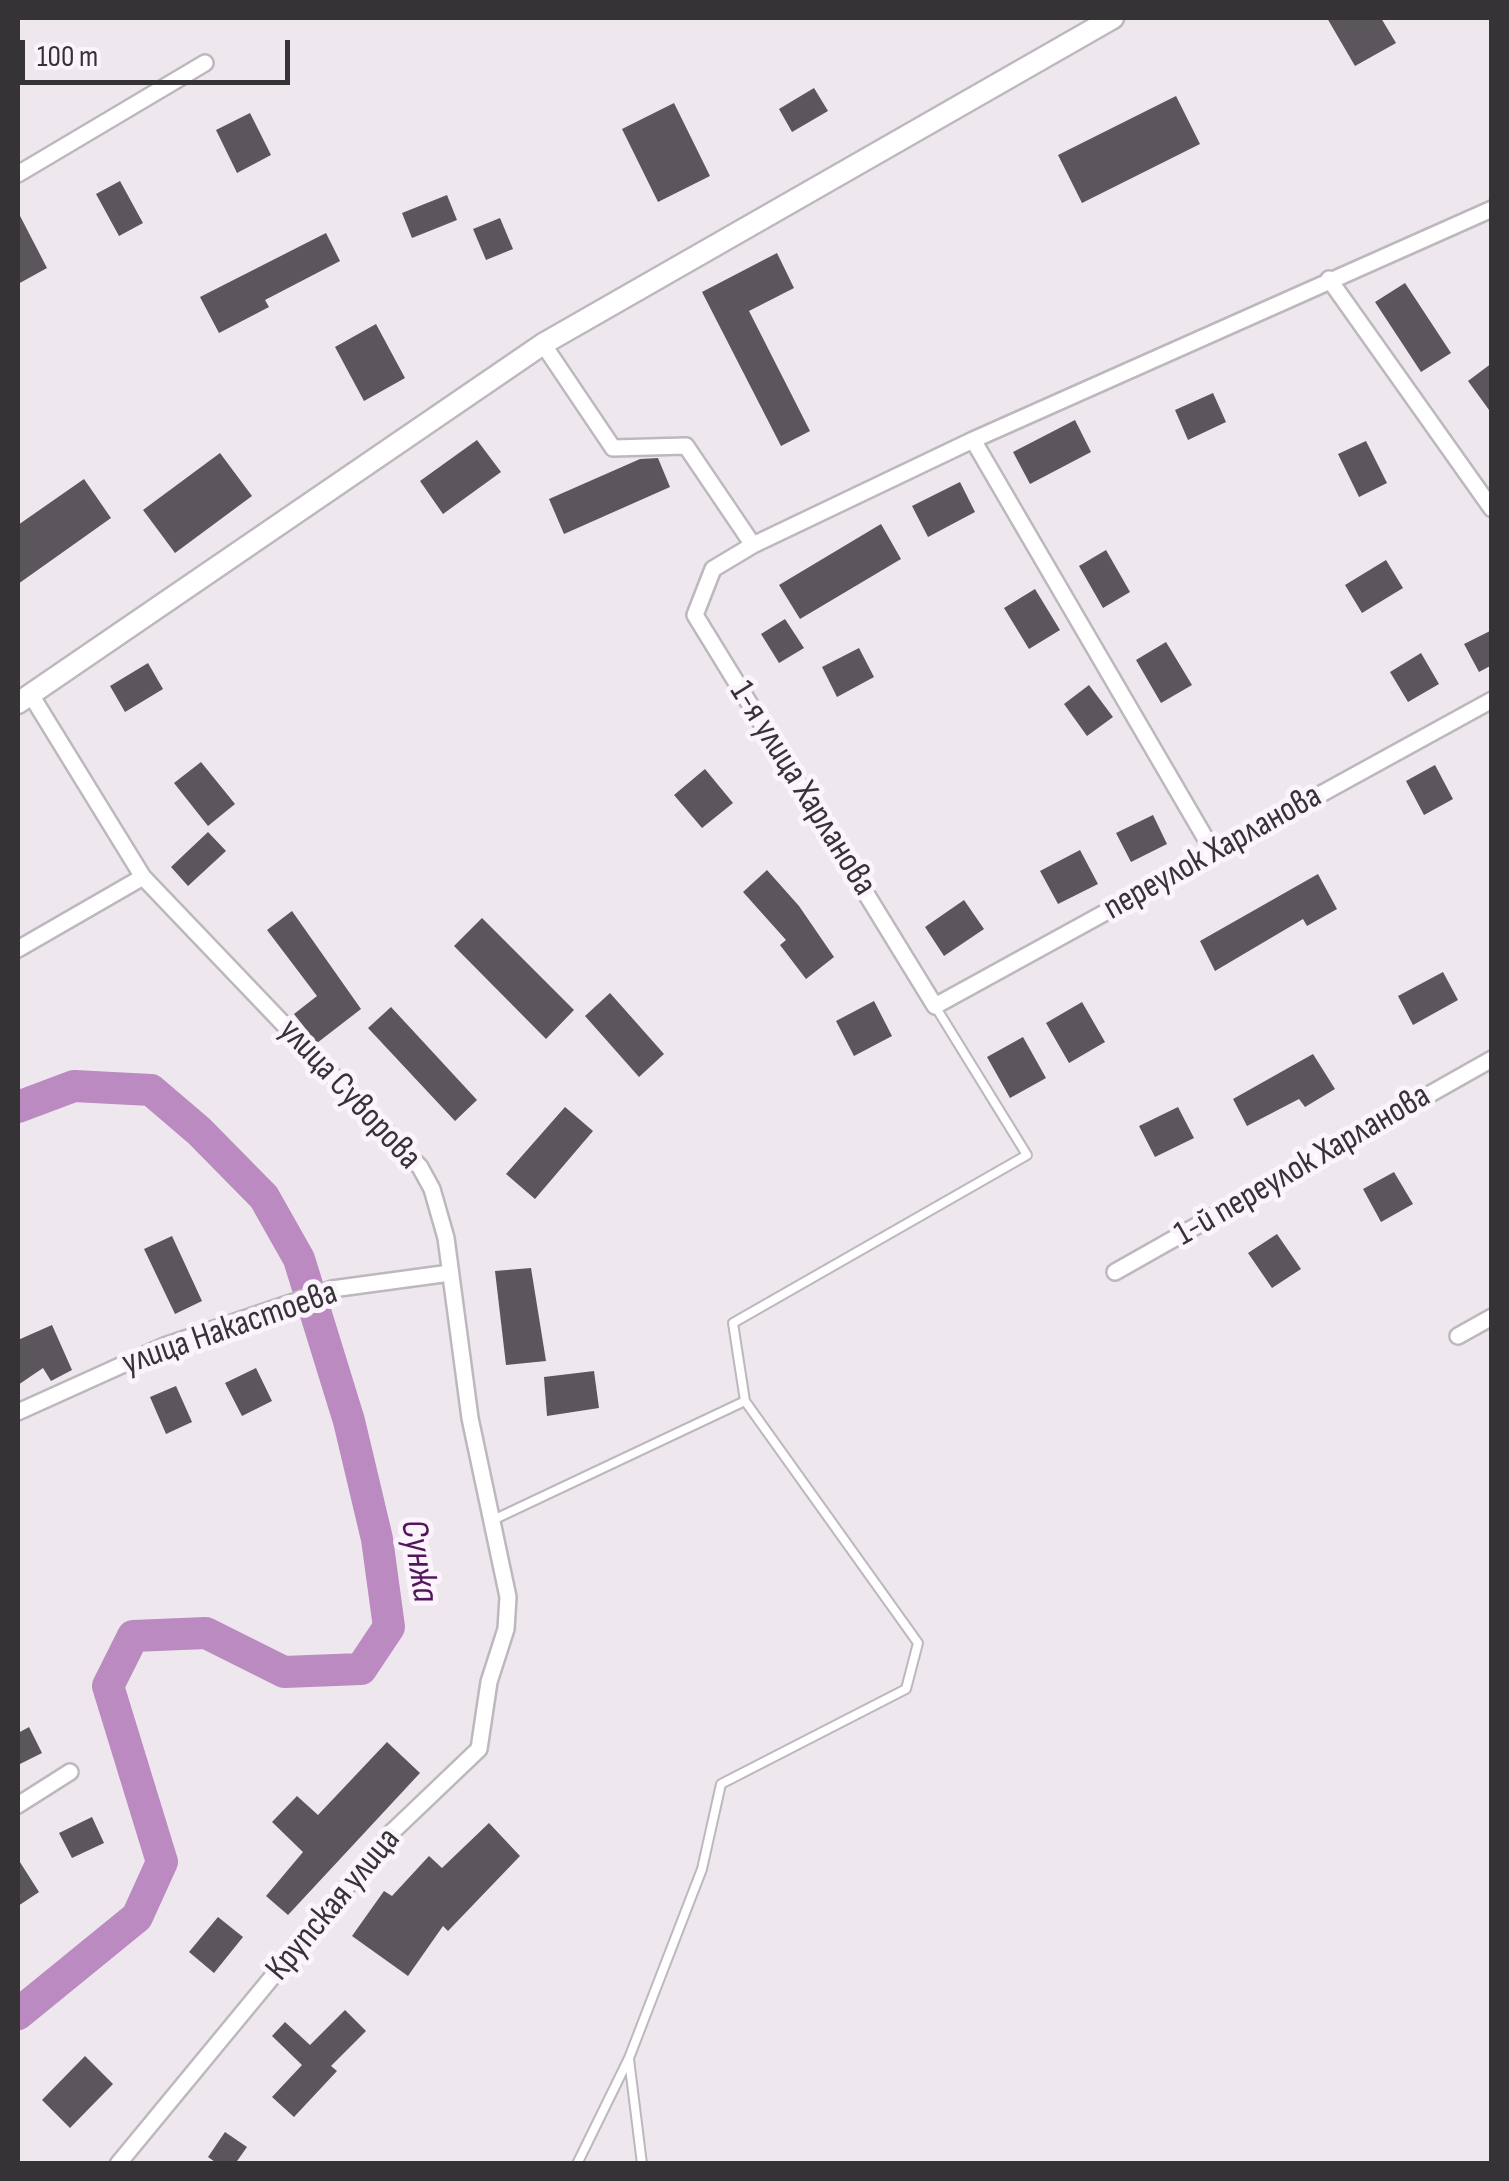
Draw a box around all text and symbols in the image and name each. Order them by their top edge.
scale bar [25,20,295,82]
text: 100 m [37,39,98,75]
street label: 1-я улица Харланова [719,674,885,904]
street label: переулок Харланова [1097,776,1329,930]
street label: улица Суворова [269,1011,429,1179]
street label: 1-й переулок Харланова [1168,1076,1438,1256]
street label: улица Накастоева [117,1273,343,1385]
water label: Сунжа [389,1516,447,1606]
street label: Крупская улица [258,1820,410,1990]

